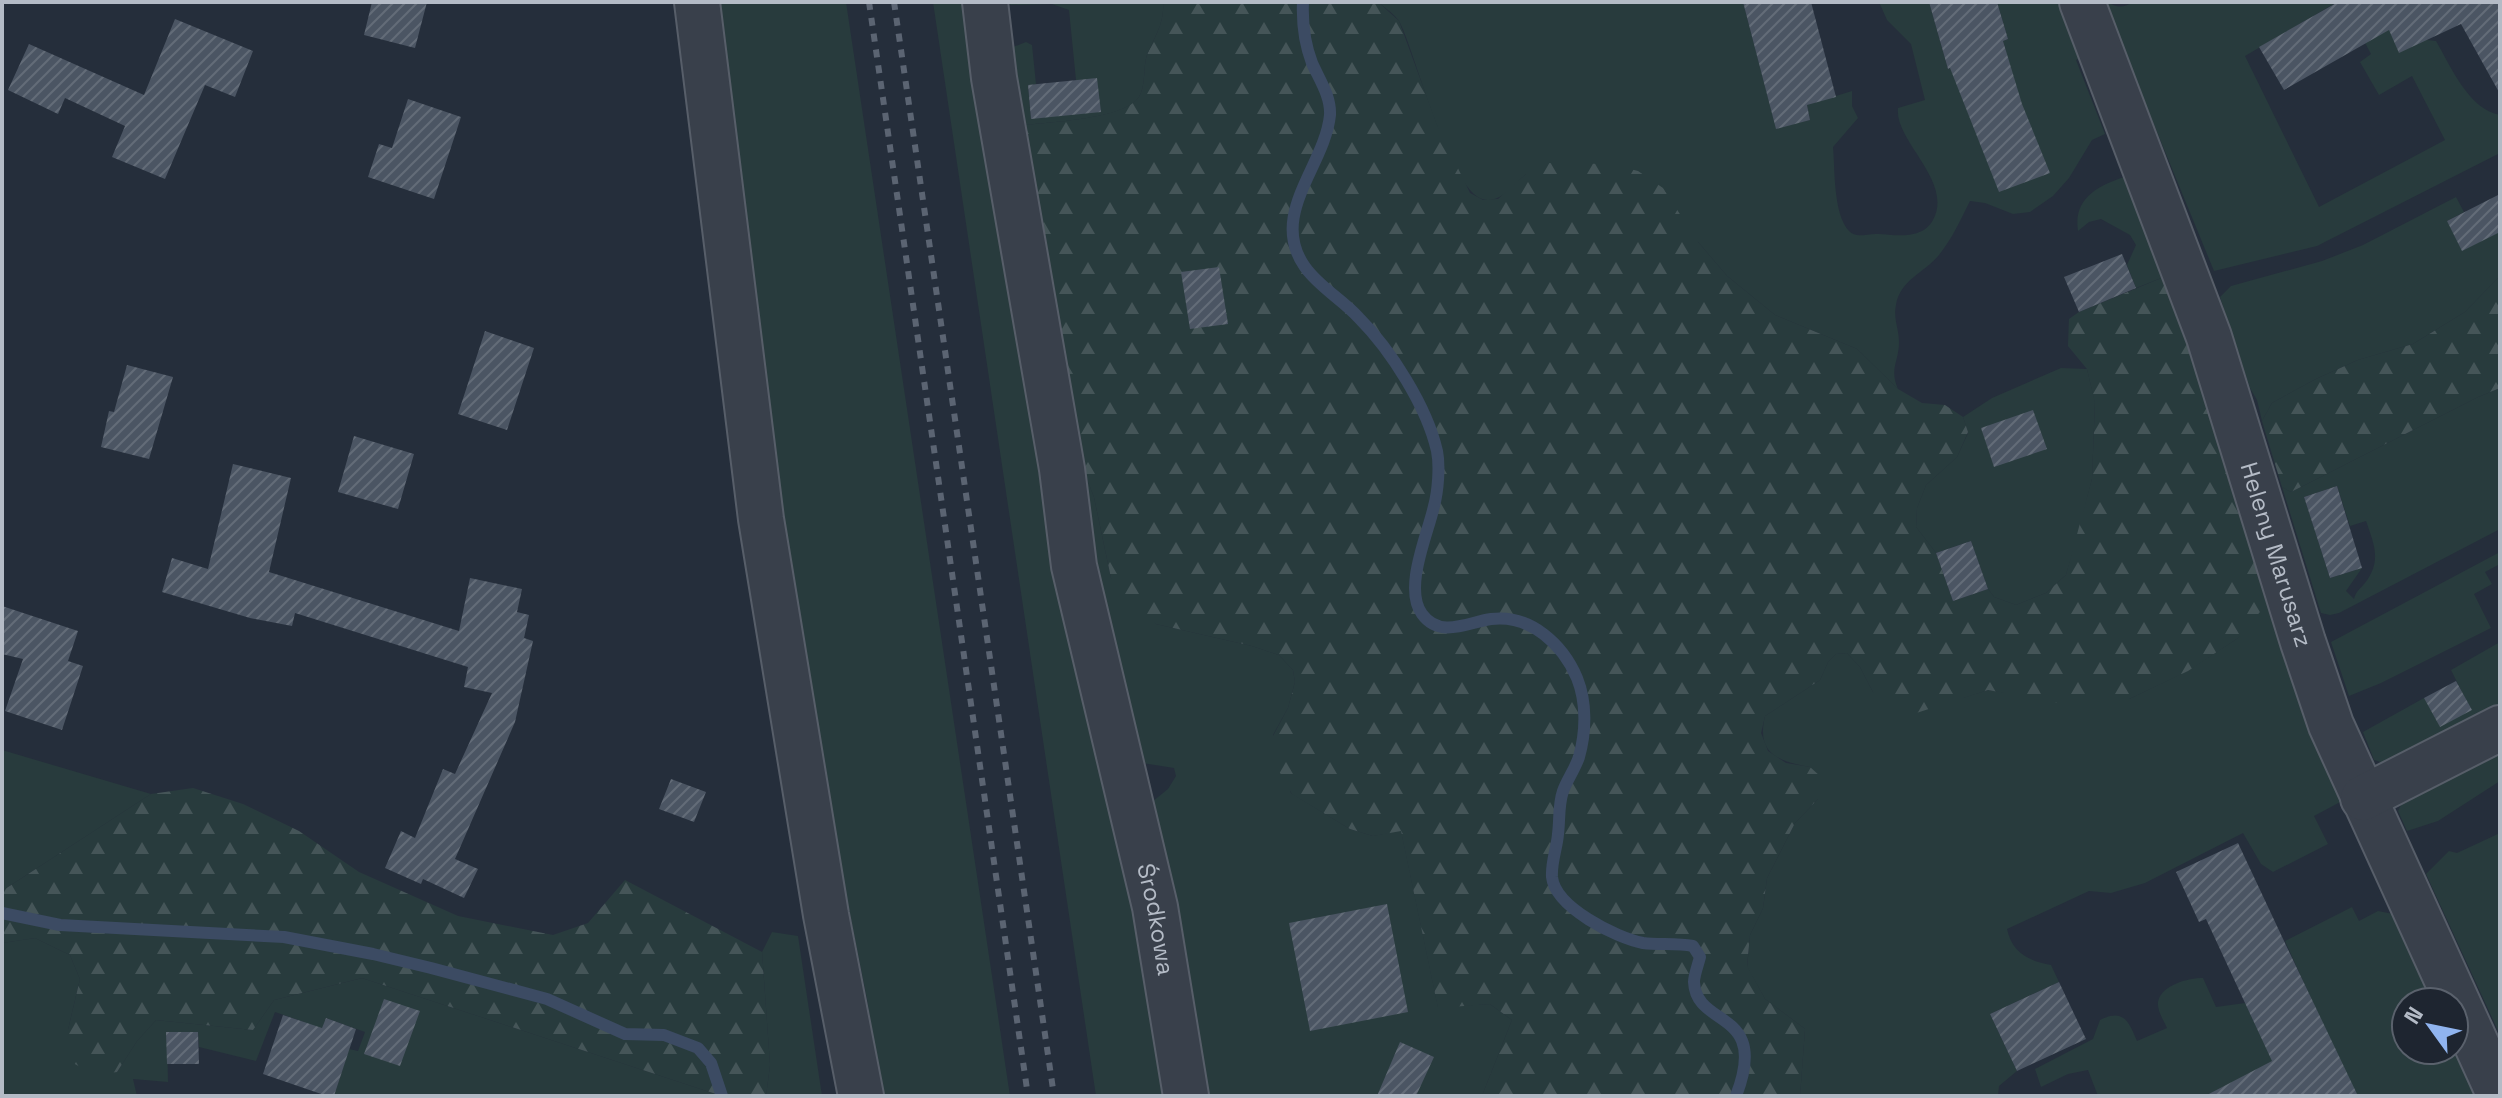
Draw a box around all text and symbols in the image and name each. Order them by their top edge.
street label: Heleny Marusarz [2233,458,2320,651]
street label: Środkowa [1130,860,1182,978]
north arrow [2390,986,2470,1066]
text: N [2397,1001,2429,1029]

